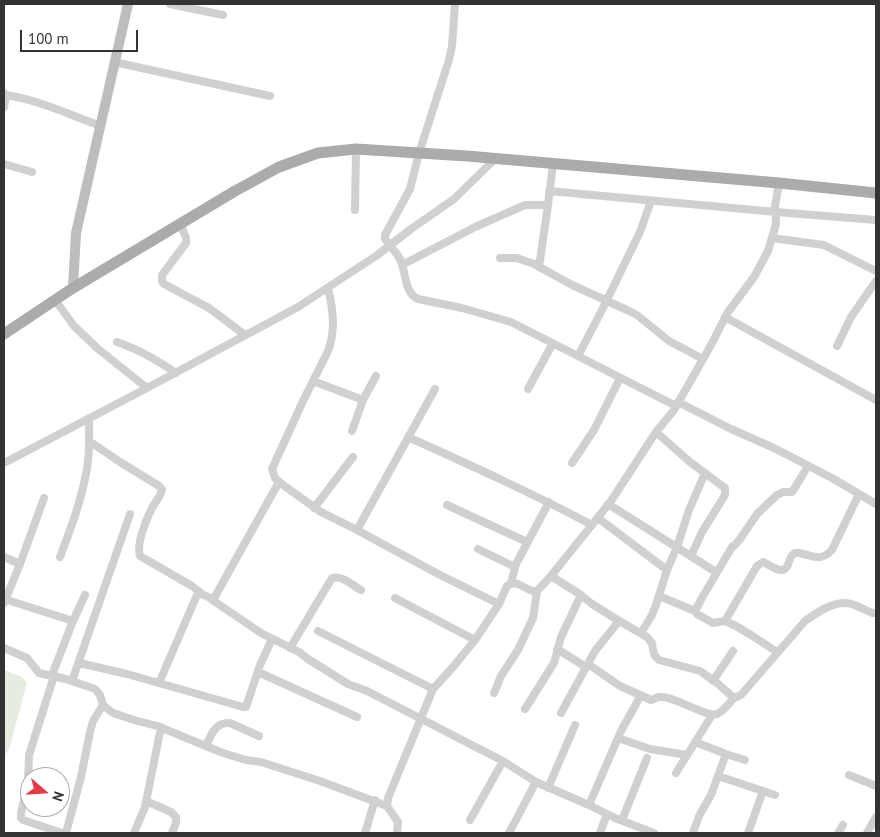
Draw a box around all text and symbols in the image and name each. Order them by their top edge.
scale bar [22,20,140,52]
text: 100 m [28,29,69,48]
north arrow [20,767,70,817]
text: N [48,789,68,804]

